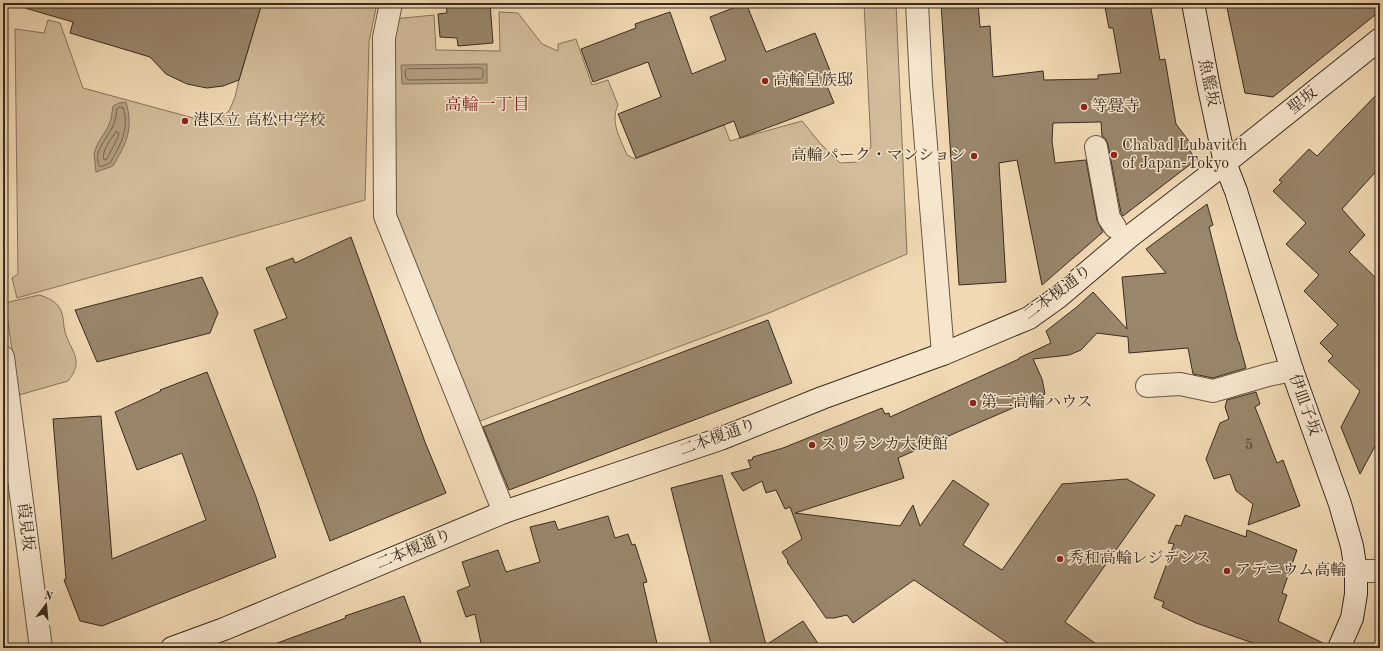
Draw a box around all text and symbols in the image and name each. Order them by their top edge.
street label: 魚籃坂 [1195,57,1223,108]
place label: 高輪皇族邸 [773,71,853,89]
marker: 高輪皇族邸 [760,76,770,86]
street label: 聖坂 [1284,83,1320,117]
district label: 高輪一丁目 [445,95,530,114]
place label: 等覺寺 [1092,97,1140,115]
marker: 等覺寺 [1079,102,1089,112]
place label: 港区立 高松中学校 [193,111,325,129]
marker: 港区立 高松中学校 [180,116,190,126]
place label: Chabad Lubavitch of Japan-Tokyo [1122,138,1247,172]
place label: 高輪パーク・マンション [791,146,966,164]
marker: Chabad Lubavitch of Japan-Tokyo [1109,150,1119,160]
marker: 高輪パーク・マンション [969,151,979,161]
street label: 二本榎通り [1020,261,1095,323]
street label: 伊皿子坂 [1286,372,1324,438]
place label: 第二高輪ハウス [981,393,1093,411]
marker: 第二高輪ハウス [968,398,978,408]
street label: 二本榎通り [677,415,758,459]
place label: スリランカ大使館 [820,435,948,453]
house number: 5 [1245,438,1253,452]
marker: スリランカ大使館 [807,440,817,450]
street label: 葭見坂 [14,502,38,552]
street label: 二本榎通り [373,525,454,573]
place label: 秀和高輪レジデンス [1068,549,1211,567]
marker: 秀和高輪レジデンス [1055,554,1065,564]
place label: アデニウム高輪 [1235,561,1346,579]
marker: アデニウム高輪 [1222,566,1232,576]
north arrow [26,585,66,625]
text: N [43,590,54,603]

